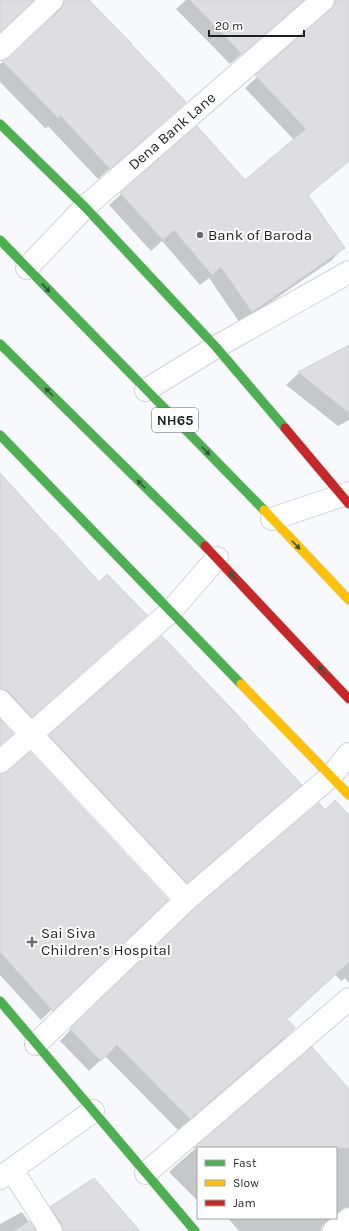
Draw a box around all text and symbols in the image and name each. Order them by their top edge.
scale bar [209,12,304,38]
text: 20 m [215,19,243,33]
street label: Dena Bank Lane [125,88,219,174]
place label: Bank of Baroda [208,226,312,244]
marker: Bank of Baroda [195,230,205,240]
one-way arrow [41,283,51,293]
one-way arrow [44,387,54,397]
road number: NH65 [152,408,198,432]
one-way arrow [201,446,210,456]
one-way arrow [136,479,146,488]
one-way arrow [291,540,301,550]
one-way arrow [229,571,238,580]
one-way arrow [317,665,327,675]
place label: Sai Siva Children’s Hospital [41,924,171,959]
marker: Sai Siva Children’s Hospital [26,936,38,948]
legend [197,1147,337,1219]
text: Fast [233,1156,257,1170]
text: Slow [233,1176,259,1190]
text: Jam [233,1196,256,1210]

